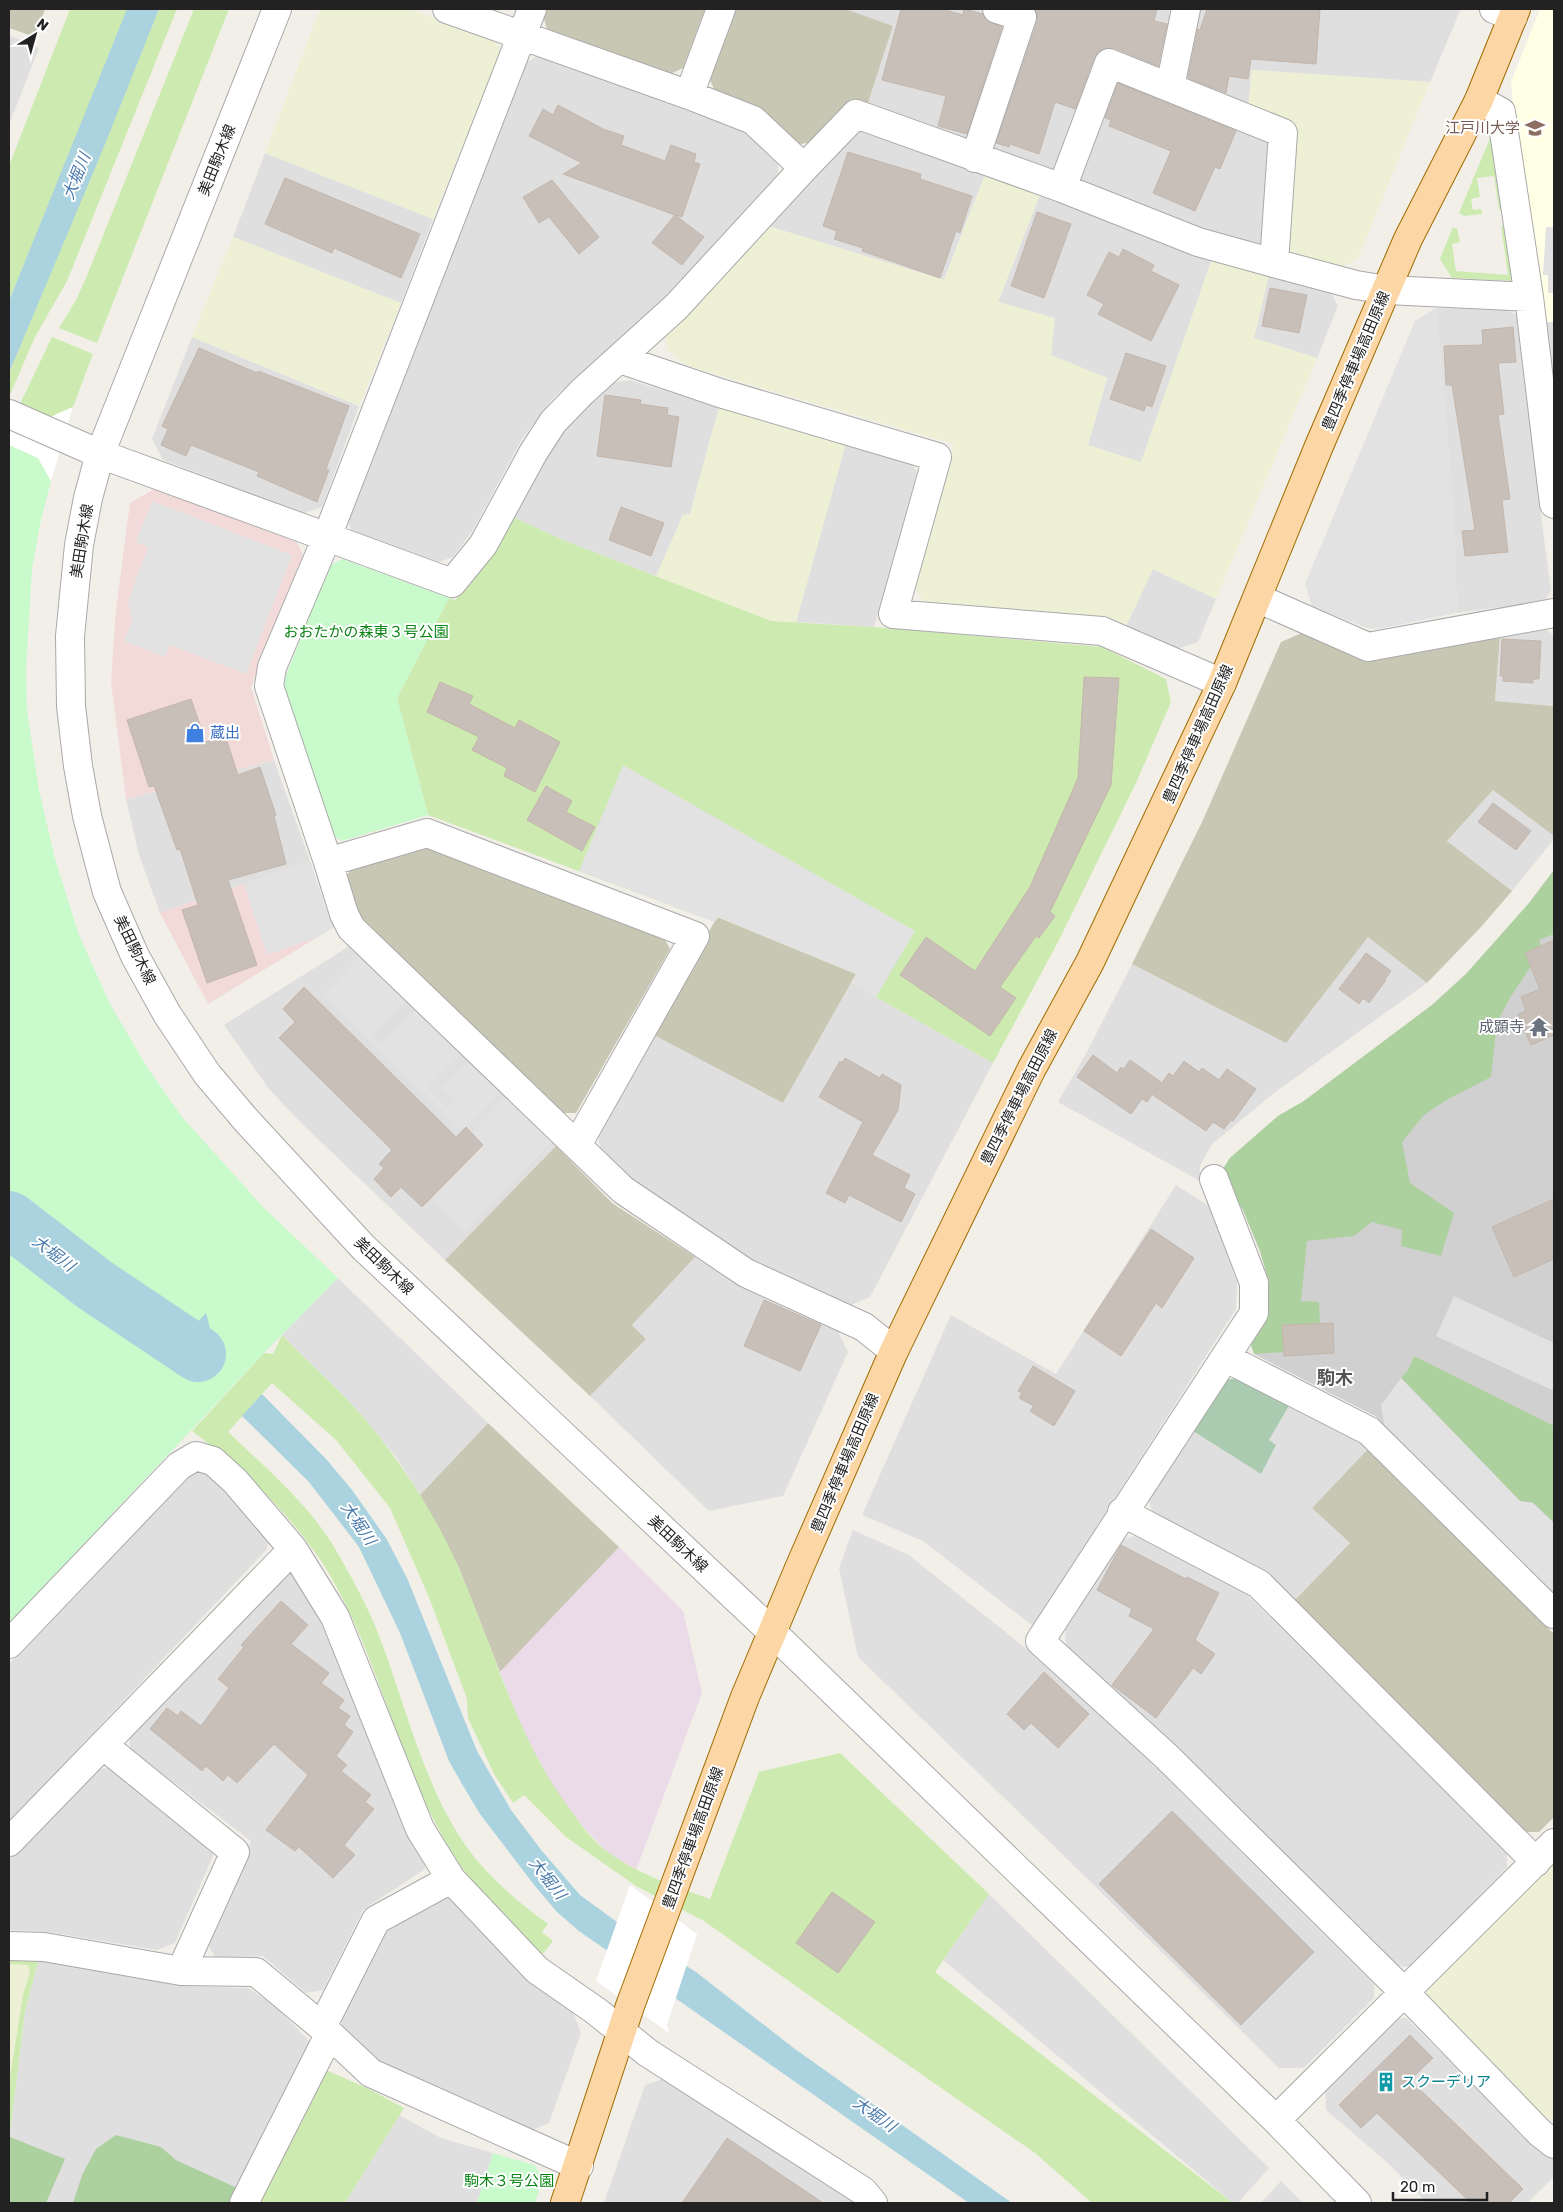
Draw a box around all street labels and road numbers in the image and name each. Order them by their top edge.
street label: 美田駒木線 [195,122,239,198]
street label: 豊四季停車場高田原線 [1318,288,1394,434]
street label: 美田駒木線 [67,503,97,579]
street label: 豊四季停車場高田原線 [1159,662,1237,806]
street label: 美田駒木線 [110,912,160,988]
street label: 豊四季停車場高田原線 [977,1026,1061,1168]
street label: 美田駒木線 [351,1233,417,1299]
street label: 豊四季停車場高田原線 [807,1390,883,1536]
street label: 美田駒木線 [644,1512,712,1576]
street label: 豊四季停車場高田原線 [659,1764,727,1912]

